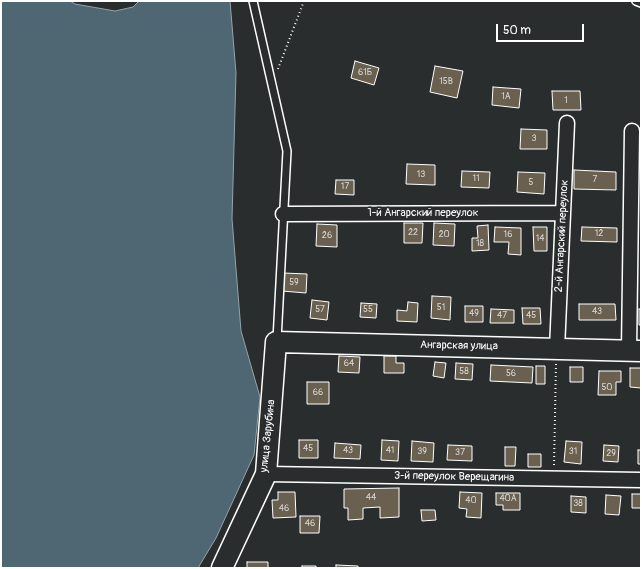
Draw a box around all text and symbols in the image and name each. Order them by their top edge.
scale bar [498,16,586,42]
text: 50 m [503,23,531,38]
house number: 61Б [358,68,372,78]
house number: 15В [439,77,453,87]
house number: 1А [501,92,511,102]
house number: 1 [564,96,568,106]
house number: 3 [531,134,537,144]
house number: 13 [417,170,425,180]
house number: 11 [472,174,480,184]
house number: 7 [593,175,597,185]
house number: 5 [529,178,533,188]
street label: 2-й Ангарский переулок [552,179,572,293]
house number: 17 [341,182,349,192]
street label: 1-й Ангарский переулок [368,206,478,220]
house number: 22 [408,228,418,238]
house number: 12 [595,229,603,239]
house number: 20 [438,230,450,240]
house number: 16 [504,230,512,240]
house number: 26 [322,231,332,241]
house number: 14 [536,234,544,244]
house number: 18 [476,239,484,249]
house number: 59 [289,278,299,288]
house number: 51 [437,303,445,313]
house number: 57 [315,305,325,315]
house number: 55 [363,305,373,315]
house number: 43 [592,307,602,317]
house number: 49 [469,309,479,319]
house number: 47 [497,311,507,321]
house number: 45 [526,311,536,321]
street label: Ангарская улица [420,339,498,353]
house number: 64 [344,359,354,369]
house number: 58 [459,367,469,377]
house number: 56 [506,369,516,379]
house number: 50 [601,383,613,393]
house number: 66 [313,388,323,398]
street label: улица Зарубина [258,399,278,473]
house number: 45 [303,444,313,454]
house number: 43 [343,446,353,456]
house number: 41 [386,446,394,456]
house number: 39 [417,447,427,457]
house number: 31 [569,447,577,457]
house number: 37 [455,448,465,458]
house number: 29 [606,449,616,459]
street label: 3-й переулок Верещагина [394,469,514,485]
house number: 44 [366,493,376,503]
house number: 40А [499,494,517,504]
house number: 40 [465,496,477,506]
house number: 38 [573,499,583,509]
house number: 46 [279,504,289,514]
house number: 46 [305,519,315,529]

